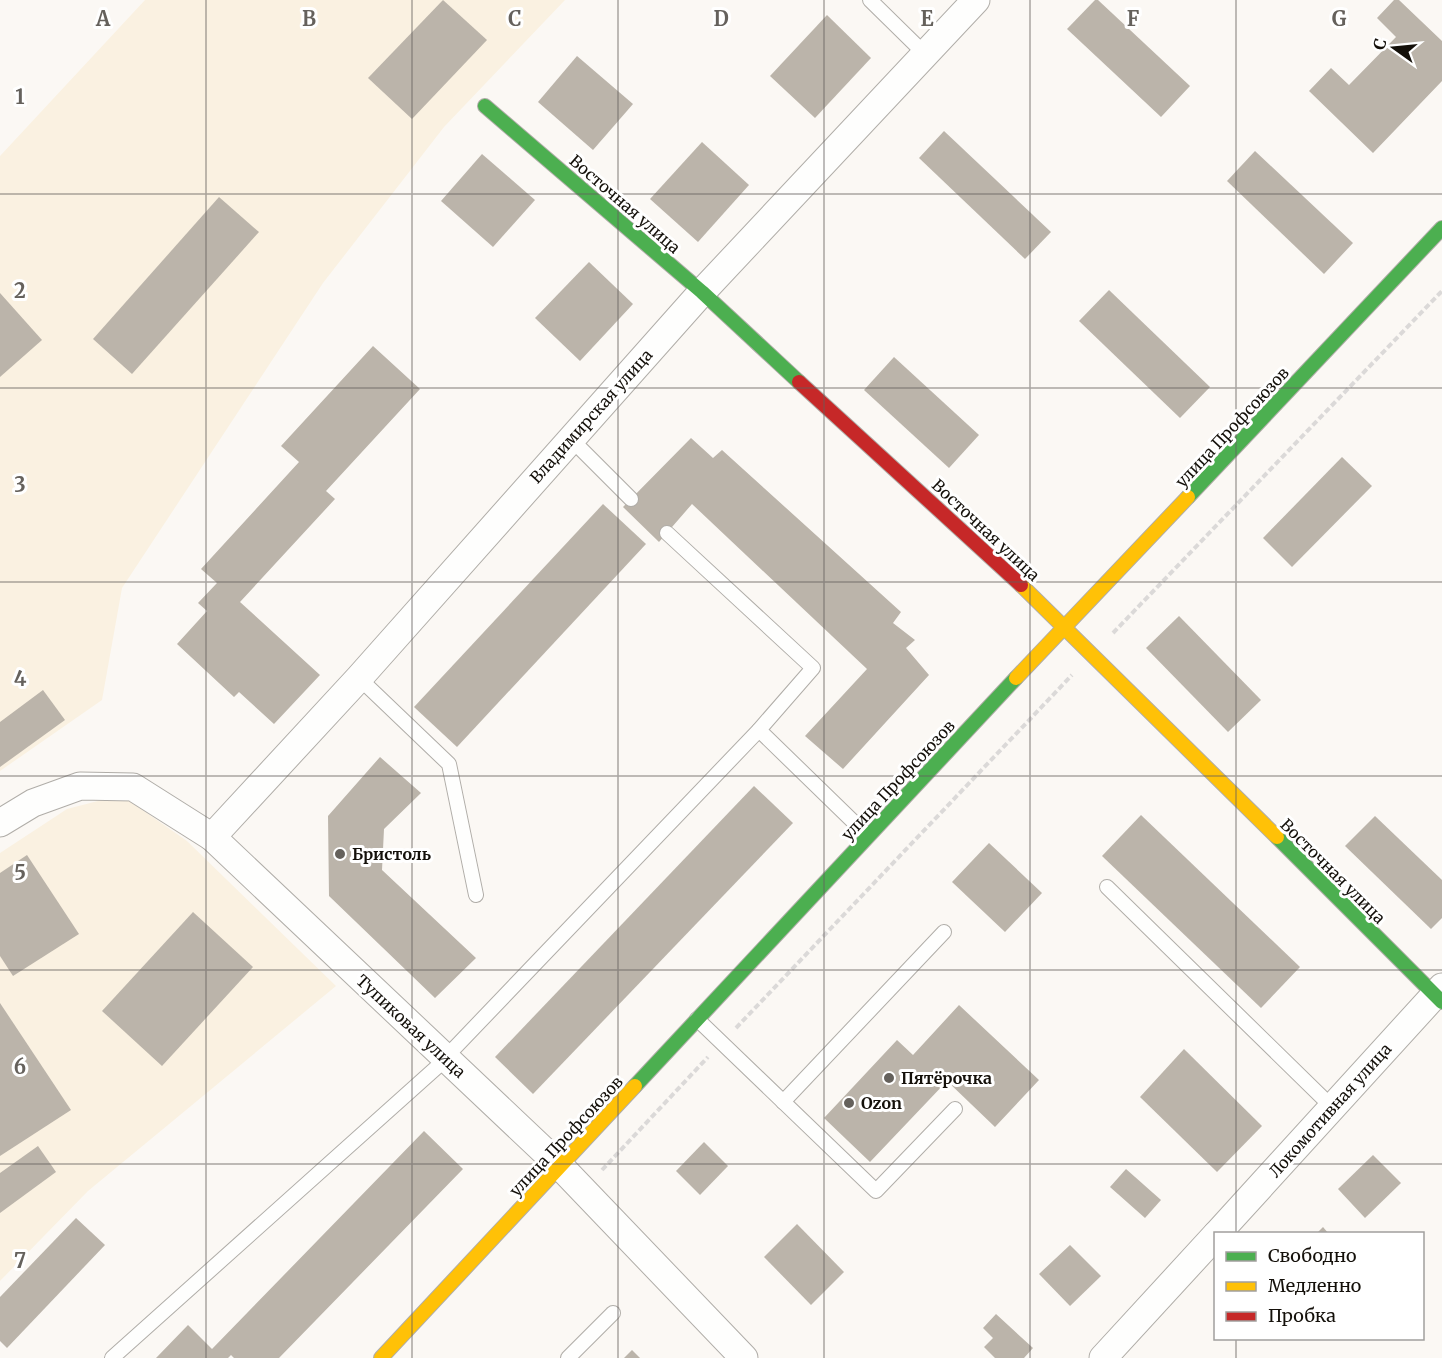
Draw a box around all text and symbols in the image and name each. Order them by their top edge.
text: A [95,6,111,31]
text: B [302,6,316,31]
text: C [508,6,522,31]
text: D [713,6,729,31]
text: E [920,6,934,31]
text: F [1127,6,1140,31]
text: G [1332,6,1347,31]
north arrow [1364,18,1424,78]
text: С [1368,36,1391,52]
text: 1 [15,84,25,109]
street label: Восточная улица [566,150,685,258]
text: 2 [14,278,26,303]
street label: Владимирская улица [526,345,657,487]
street label: улица Профсоюзов [1171,363,1293,491]
text: 3 [14,472,26,497]
street label: Восточная улица [928,475,1044,585]
text: 4 [14,666,27,691]
street label: улица Профсоюзов [837,716,959,844]
street label: Восточная улица [1276,814,1390,928]
place label: Бристоль [352,844,431,864]
marker: Бристоль [333,847,347,861]
text: 5 [14,860,26,885]
street label: Тупиковая улица [352,970,470,1082]
street label: Локомотивная улица [1265,1039,1396,1181]
text: 6 [14,1054,26,1079]
place label: Пятёрочка [901,1068,992,1088]
marker: Пятёрочка [882,1071,896,1085]
street label: улица Профсоюзов [505,1072,627,1200]
place label: Ozon [861,1093,902,1113]
marker: Ozon [842,1096,856,1110]
legend [1214,1232,1424,1340]
text: Свободно [1268,1244,1356,1267]
text: 7 [14,1248,26,1273]
text: Медленно [1268,1274,1361,1297]
text: Пробка [1268,1304,1336,1327]

